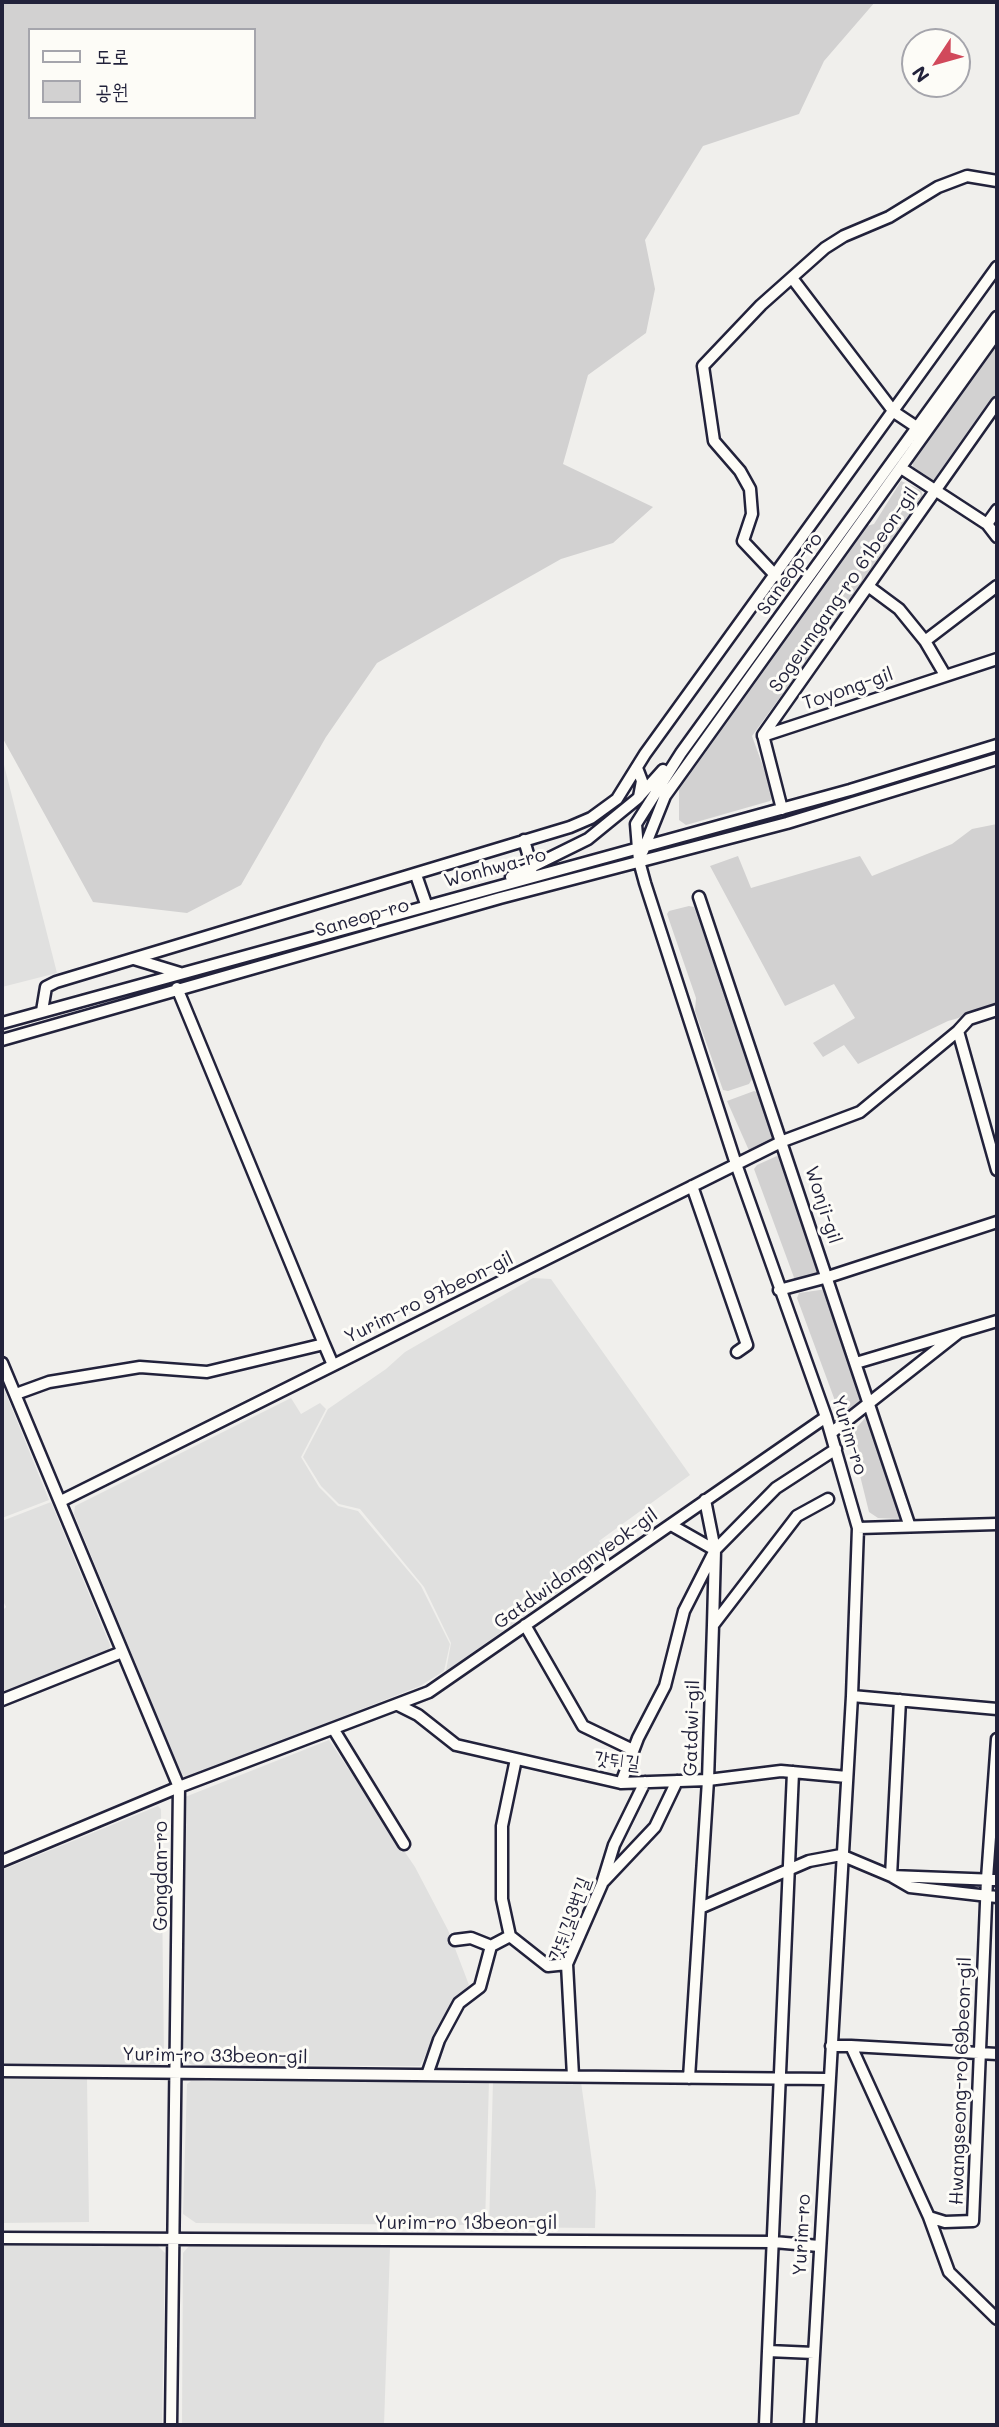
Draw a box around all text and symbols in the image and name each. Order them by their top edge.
legend [28,28,256,119]
north arrow [901,28,971,98]
text: 도로 [95,42,129,69]
text: N [906,61,935,88]
text: 공원 [95,77,129,104]
street label: Sogeumgang-ro 61beon-gil [764,483,924,697]
street label: Saneop-ro [752,528,828,620]
street label: Toyong-gil [800,663,896,715]
street label: Wonhwa-ro [442,843,548,893]
street label: Saneop-ro [312,894,412,942]
street label: Wonji-gil [800,1163,846,1247]
street label: Yurim-ro 97beon-gil [341,1247,517,1349]
street label: Yurim-ro [826,1392,872,1478]
street label: Gatdwidongnyeok-gil [490,1504,662,1634]
street label: Gatdwi-gil [679,1679,705,1777]
street label: 갓뒤길 [593,1747,641,1775]
street label: Gongdan-ro [150,1821,172,1931]
street label: 갓뒤길3번길 [544,1874,596,1964]
street label: Hwangseong-ro 69beon-gil [945,1956,977,2206]
street label: Yurim-ro 33beon-gil [122,2043,308,2069]
street label: Yurim-ro [788,2193,816,2277]
street label: Yurim-ro 13beon-gil [374,2212,558,2234]

